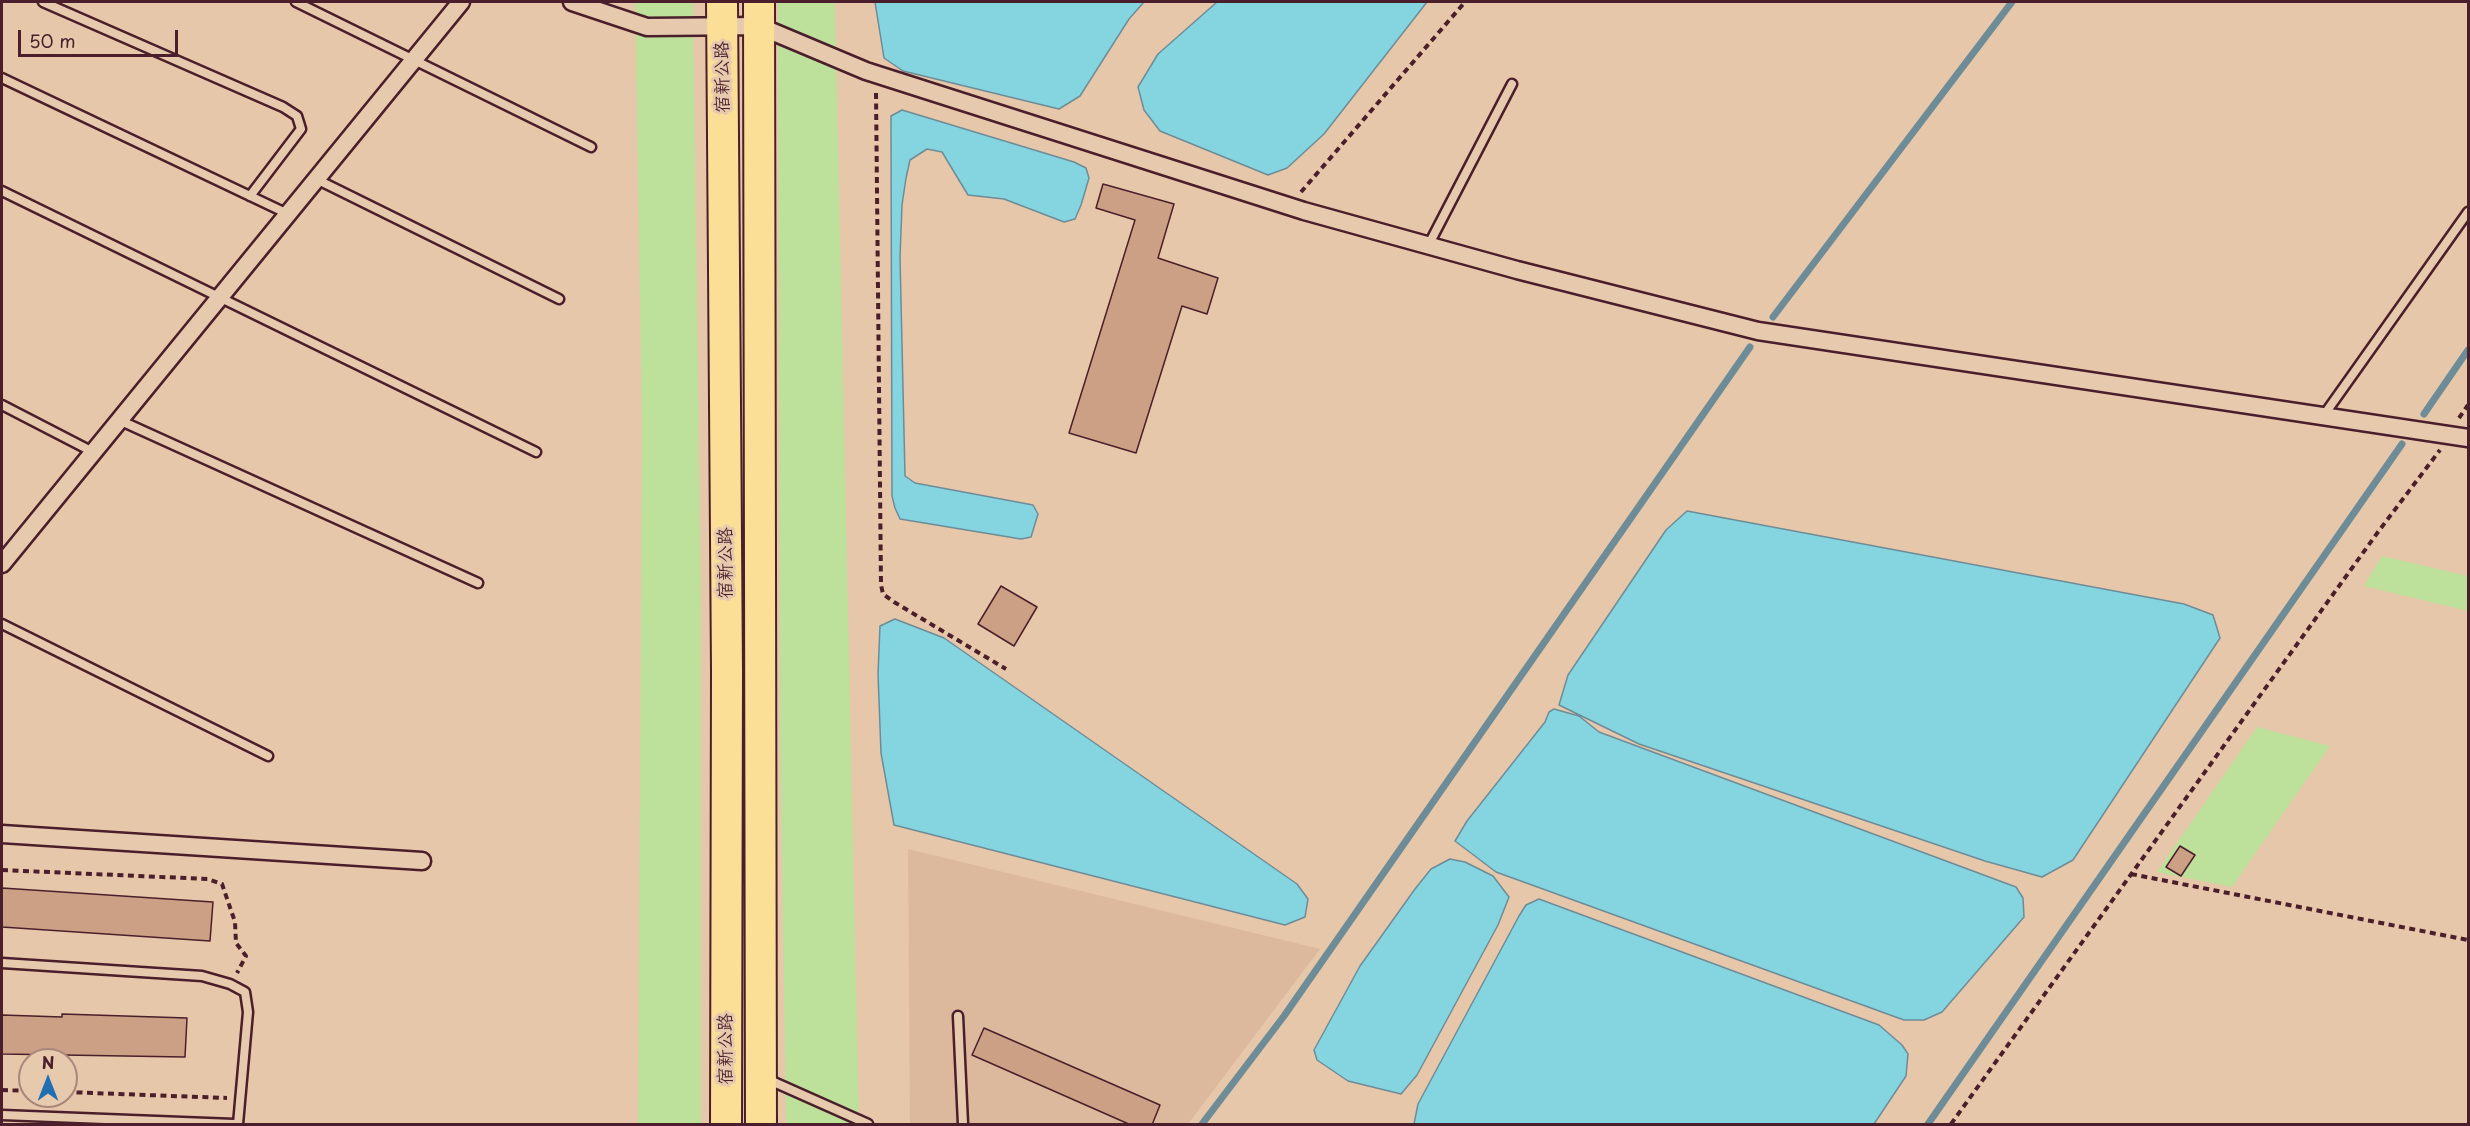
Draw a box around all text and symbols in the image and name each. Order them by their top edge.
scale bar [21,18,182,56]
text: 50 m [29,27,76,54]
street label: 宿新公路 [712,41,734,113]
street label: 宿新公路 [715,527,737,599]
street label: 宿新公路 [715,1013,737,1085]
north arrow [18,1048,78,1108]
text: N [42,1050,54,1074]

